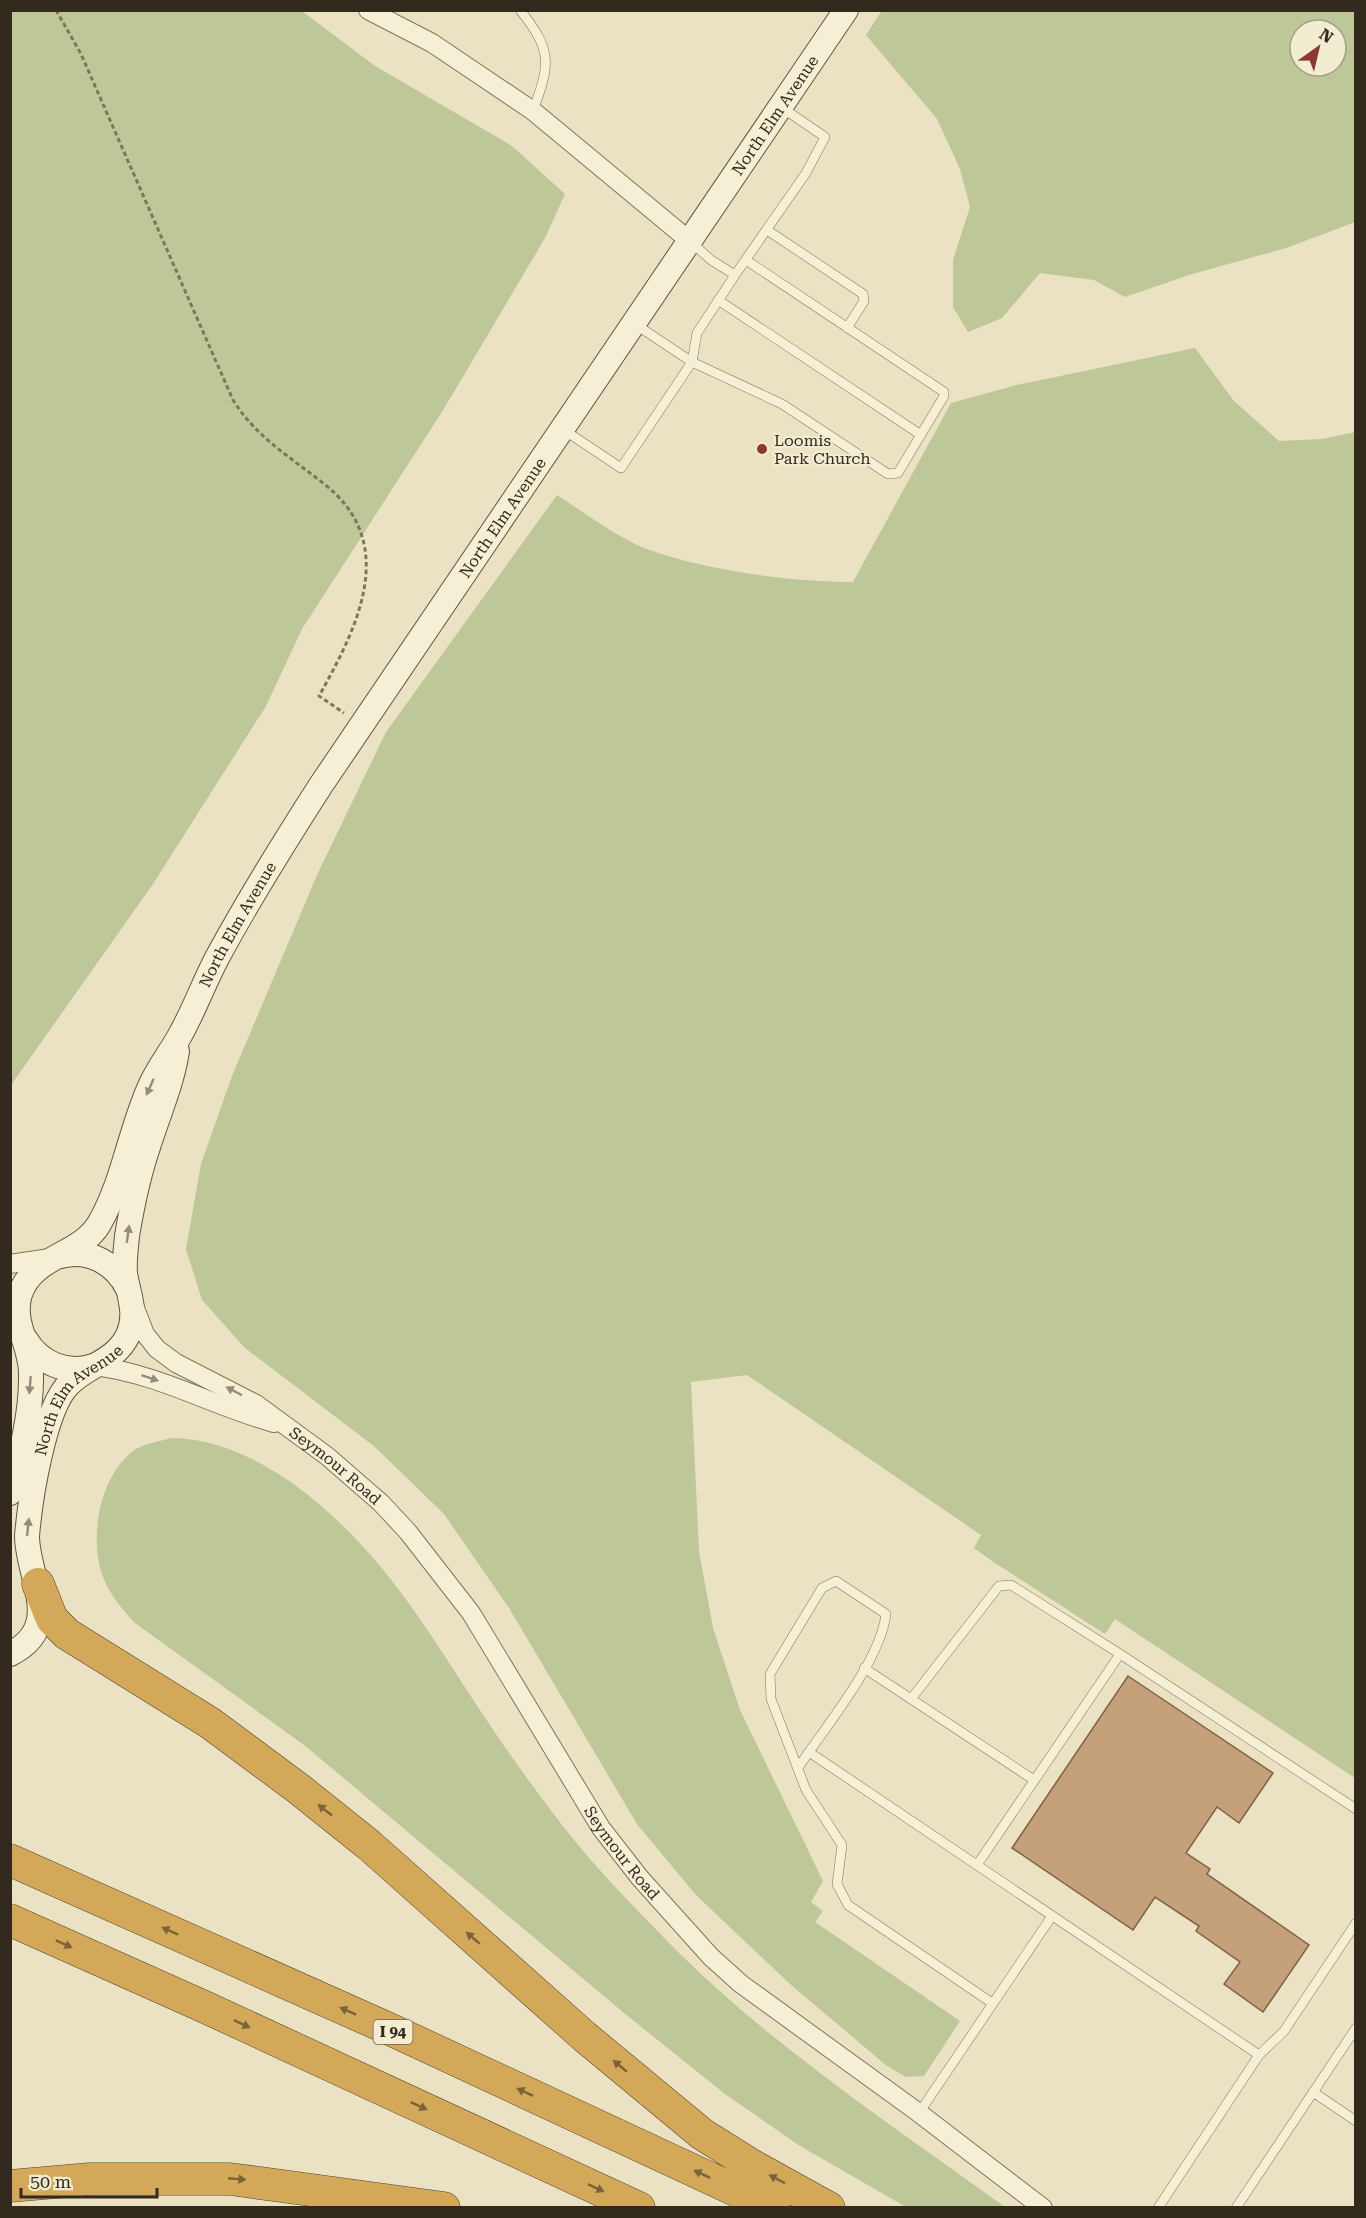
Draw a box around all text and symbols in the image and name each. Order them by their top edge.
north arrow [1288,18,1348,78]
text: N [1316,25,1337,47]
street label: North Elm Avenue [727,51,822,179]
place label: Loomis Park Church [774,431,871,468]
marker: Loomis Park Church [755,442,769,456]
street label: North Elm Avenue [455,454,550,581]
street label: North Elm Avenue [195,858,280,990]
one-way arrow [145,1078,154,1095]
one-way arrow [123,1224,133,1243]
street label: North Elm Avenue [31,1340,127,1457]
one-way arrow [141,1373,159,1383]
one-way arrow [26,1375,35,1394]
one-way arrow [225,1386,242,1396]
street label: Seymour Road [286,1422,385,1508]
one-way arrow [23,1517,33,1536]
street label: Seymour Road [580,1803,664,1903]
one-way arrow [318,1804,333,1816]
one-way arrow [161,1926,179,1935]
one-way arrow [466,1932,481,1945]
one-way arrow [55,1940,73,1949]
one-way arrow [338,2006,356,2016]
one-way arrow [233,2019,250,2028]
road number: I 94 [374,2020,412,2044]
one-way arrow [613,2060,628,2073]
one-way arrow [516,2087,534,2097]
one-way arrow [410,2101,427,2110]
scale bar [21,2161,158,2199]
one-way arrow [693,2169,711,2179]
text: 50 m [30,2171,71,2192]
one-way arrow [227,2174,246,2184]
one-way arrow [769,2175,786,2184]
one-way arrow [587,2183,604,2192]

